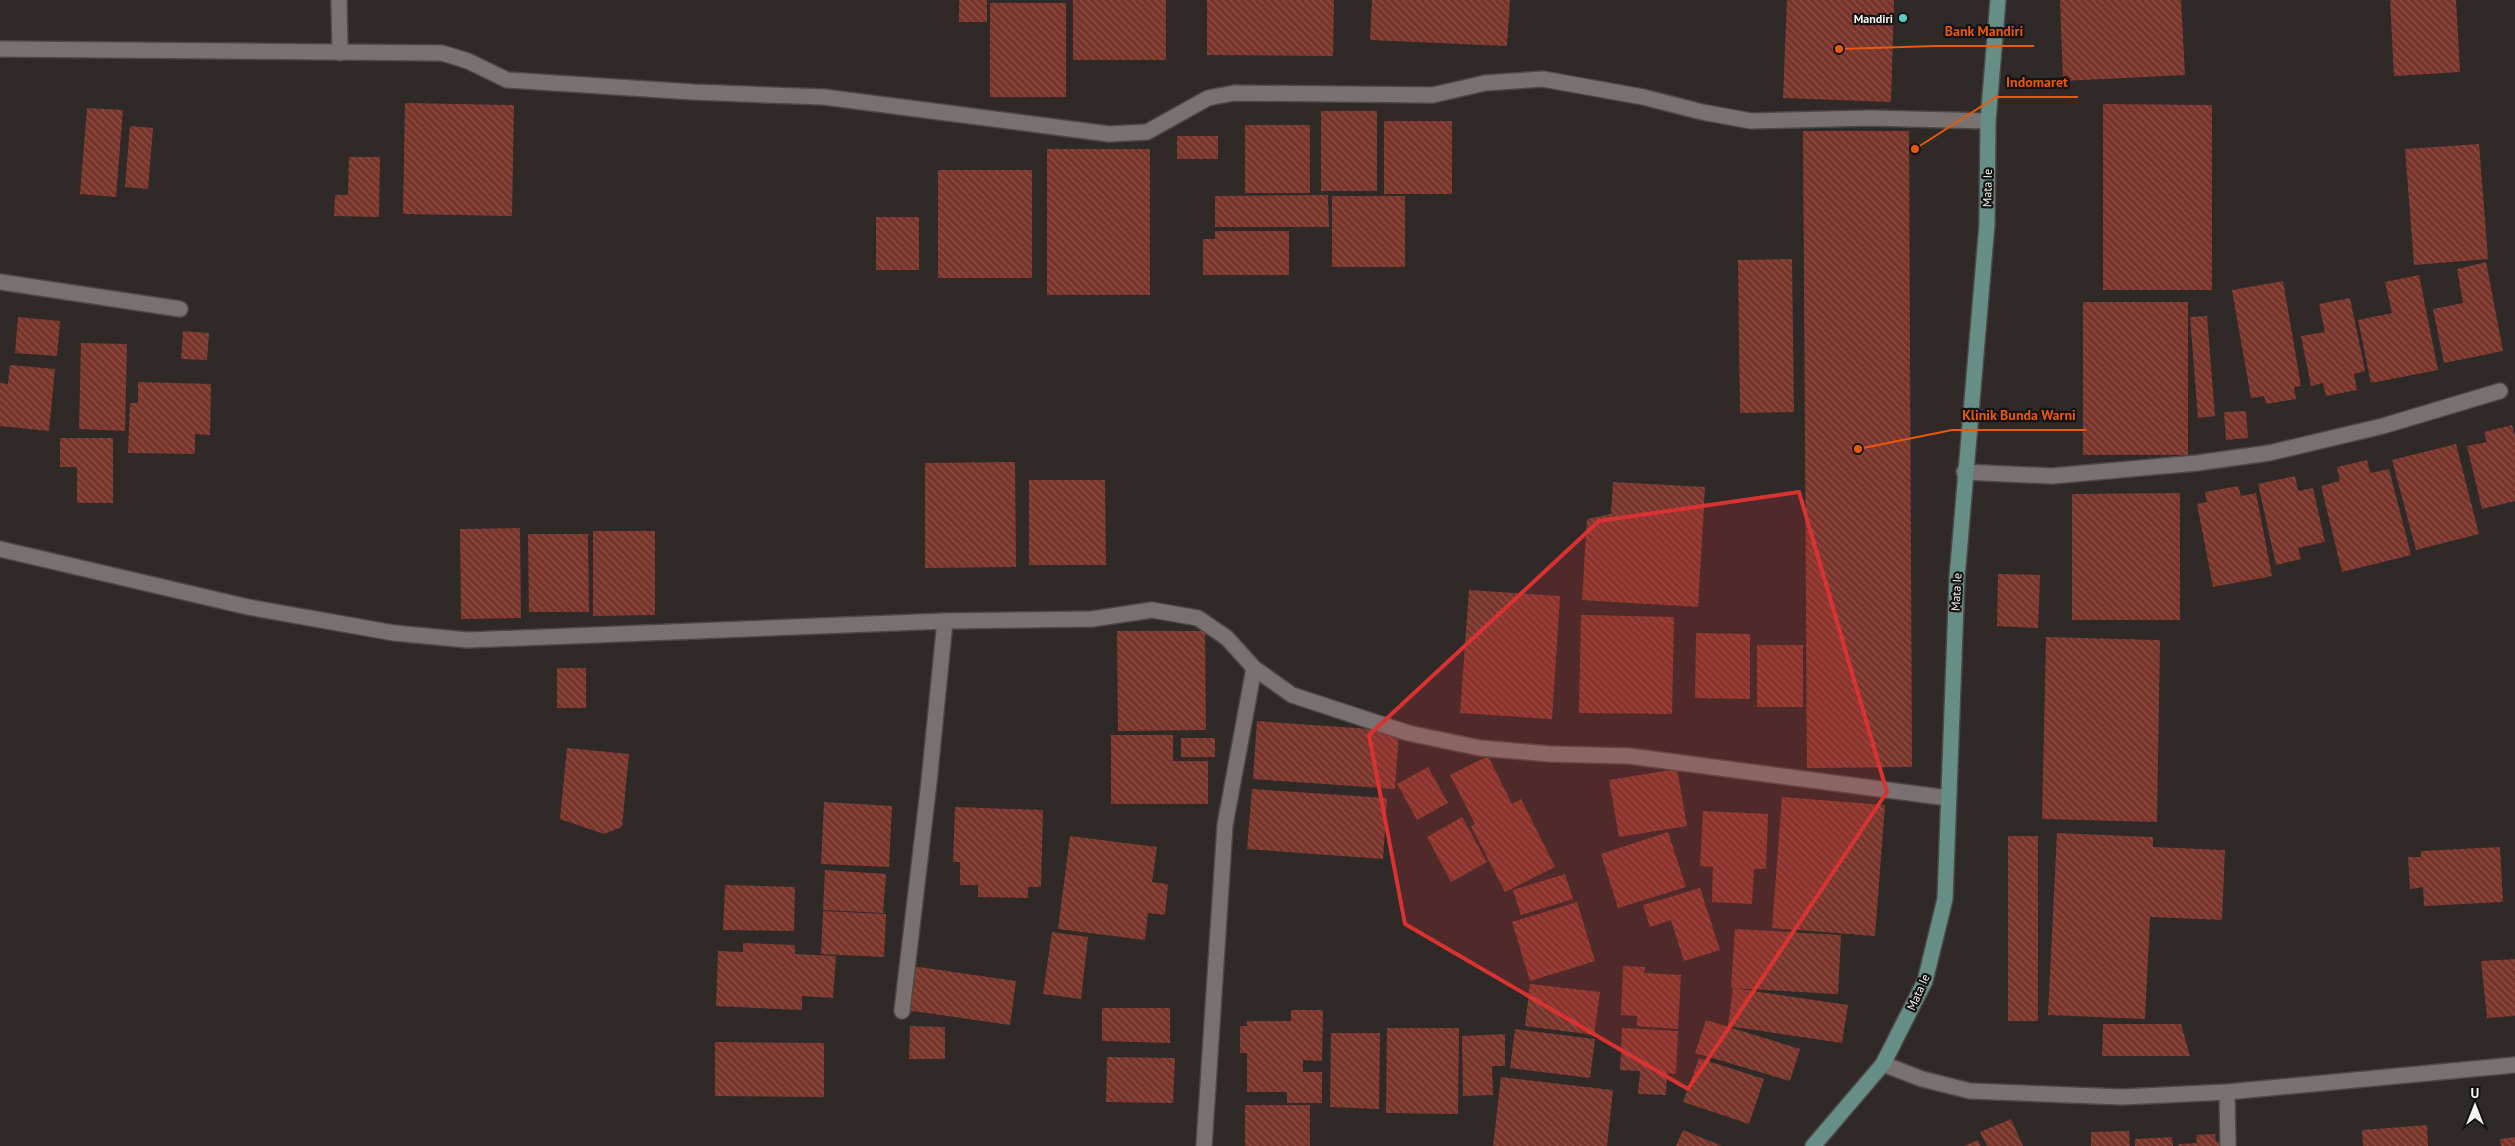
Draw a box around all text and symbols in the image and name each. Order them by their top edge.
place label: Mandiri [1854,11,1893,26]
marker: Mandiri [1897,12,1909,24]
callout: Bank Mandiri [1935,17,2034,46]
text: Bank Mandiri [1945,22,2024,40]
callout: Indomaret [1996,68,2078,97]
text: Indomaret [2006,73,2068,91]
street label: Mata Ie [1979,169,1995,207]
callout: Klinik Bunda Warni [1952,401,2086,430]
text: Klinik Bunda Warni [1962,406,2076,424]
street label: Mata Ie [1948,573,1964,611]
street label: Mata Ie [1903,971,1933,1013]
north arrow [2450,1081,2500,1131]
text: U [2471,1084,2479,1102]

